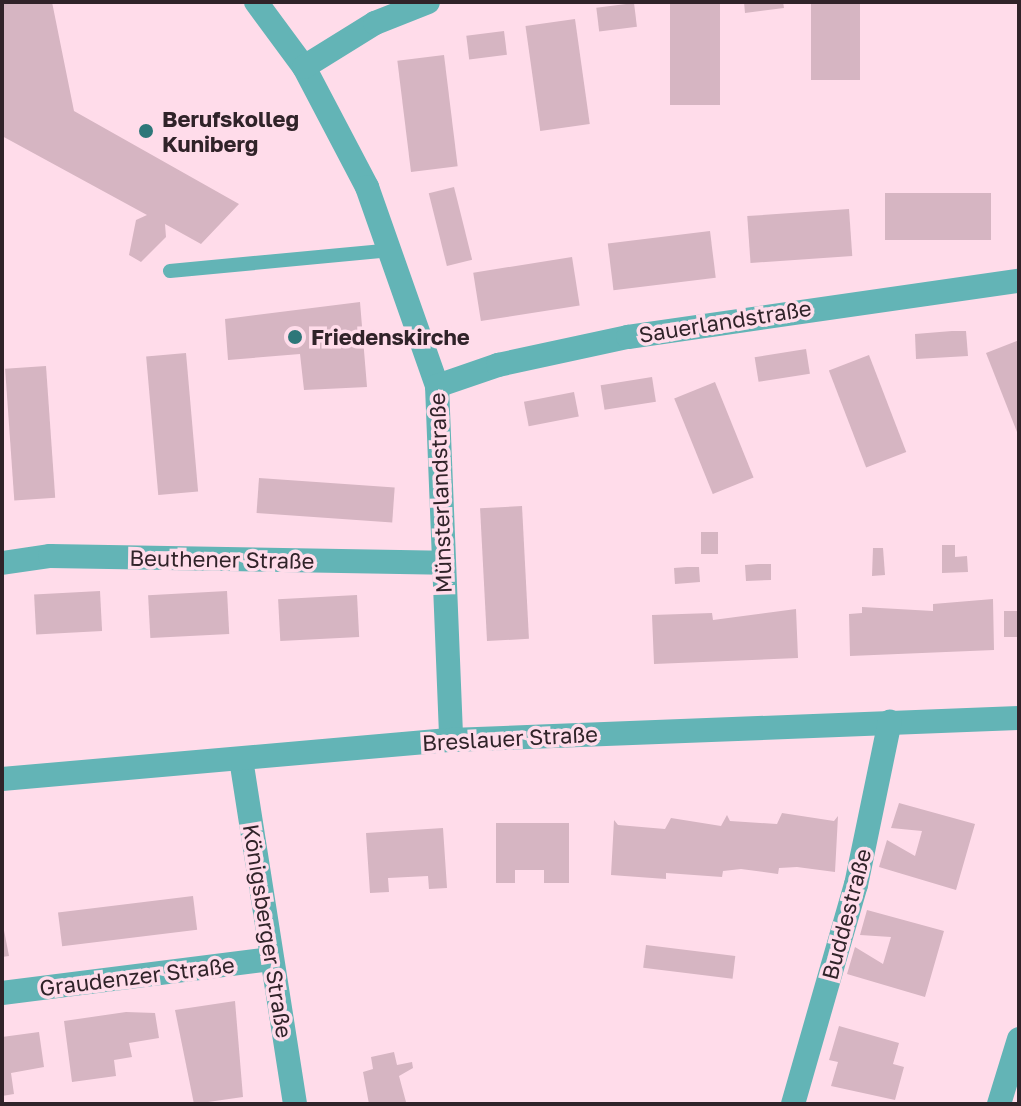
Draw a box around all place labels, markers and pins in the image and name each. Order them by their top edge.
place label: Berufskolleg Kuniberg [162,105,299,156]
marker: Berufskolleg Kuniberg [137,122,155,140]
place label: Friedenskirche [311,324,470,350]
marker: Friedenskirche [286,328,304,346]

